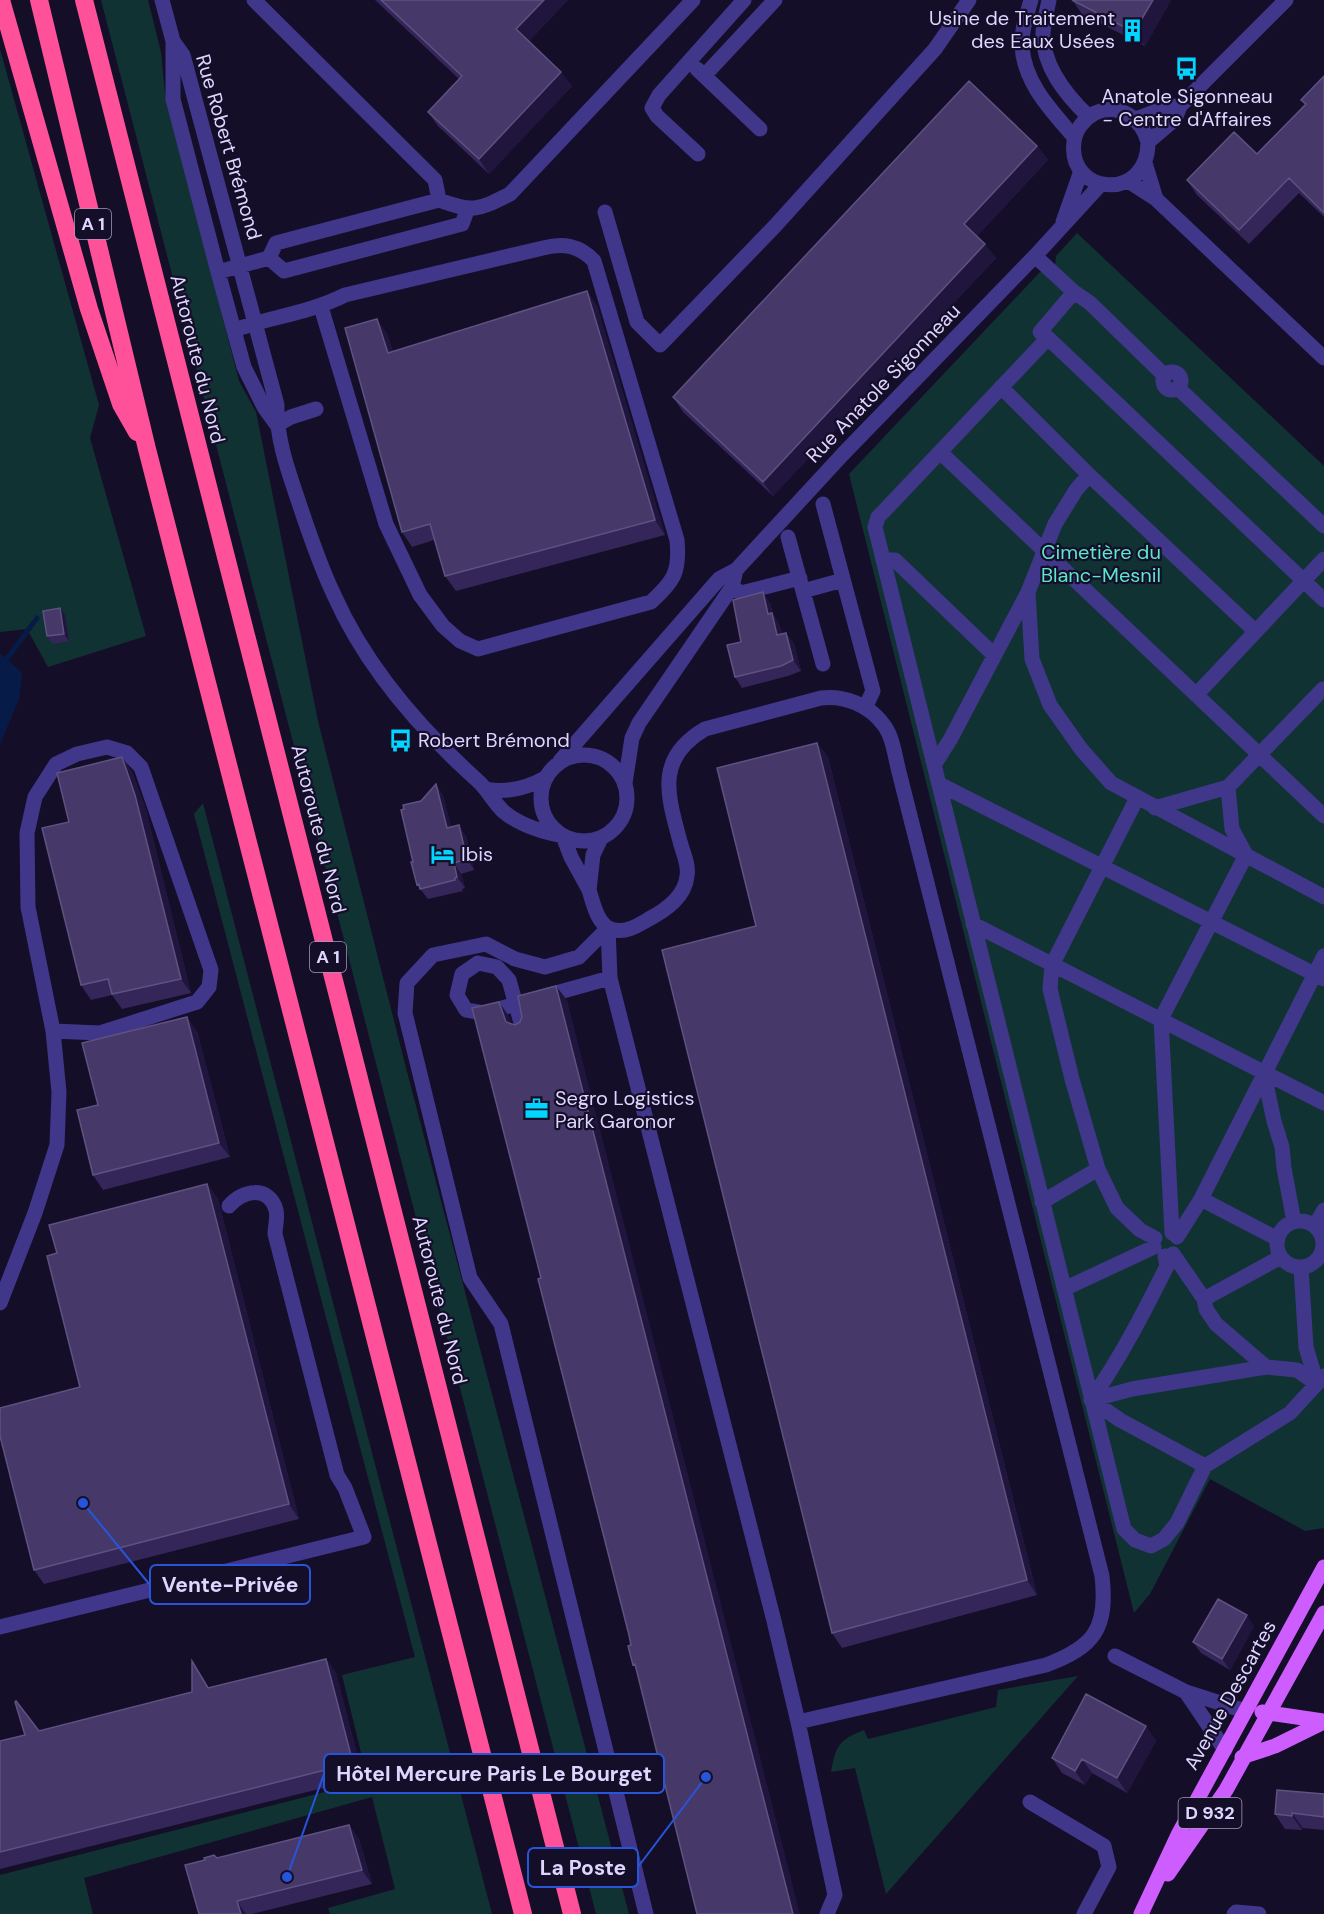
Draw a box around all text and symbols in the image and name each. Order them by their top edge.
place label: Usine de Traitement des Eaux Usées [929,5,1115,54]
building icon: Usine de Traitement des Eaux Usées [1120,17,1146,43]
street label: Rue Robert Brémond [190,51,268,243]
bus stop icon: Anatole Sigonneau - Centre d'Affaires [1174,56,1200,82]
place label: Anatole Sigonneau - Centre d'Affaires [1101,83,1273,132]
road number: A 1 [75,209,111,239]
street label: Autoroute du Nord [164,272,232,446]
street label: Rue Anatole Sigonneau [800,298,966,468]
park label: Cimetière du Blanc-Mesnil [1041,539,1161,588]
bus stop icon: Robert Brémond [387,727,413,753]
place label: Robert Brémond [418,727,570,753]
street label: Autoroute du Nord [285,742,353,916]
hotel icon: Ibis [430,841,456,867]
place label: Ibis [461,841,493,867]
road number: A 1 [310,942,346,972]
place label: Segro Logistics Park Garonor [555,1085,695,1134]
office icon: Segro Logistics Park Garonor [524,1096,550,1122]
street label: Autoroute du Nord [406,1213,474,1387]
callout: Vente-Privée [150,1565,310,1604]
text: Vente-Privée [162,1571,298,1599]
street label: Avenue Descartes [1178,1616,1282,1774]
callout: Hôtel Mercure Paris Le Bourget [324,1754,664,1793]
text: Hôtel Mercure Paris Le Bourget [336,1760,652,1788]
road number: D 932 [1178,1798,1242,1828]
callout: La Poste [528,1848,638,1887]
text: La Poste [540,1854,626,1882]

